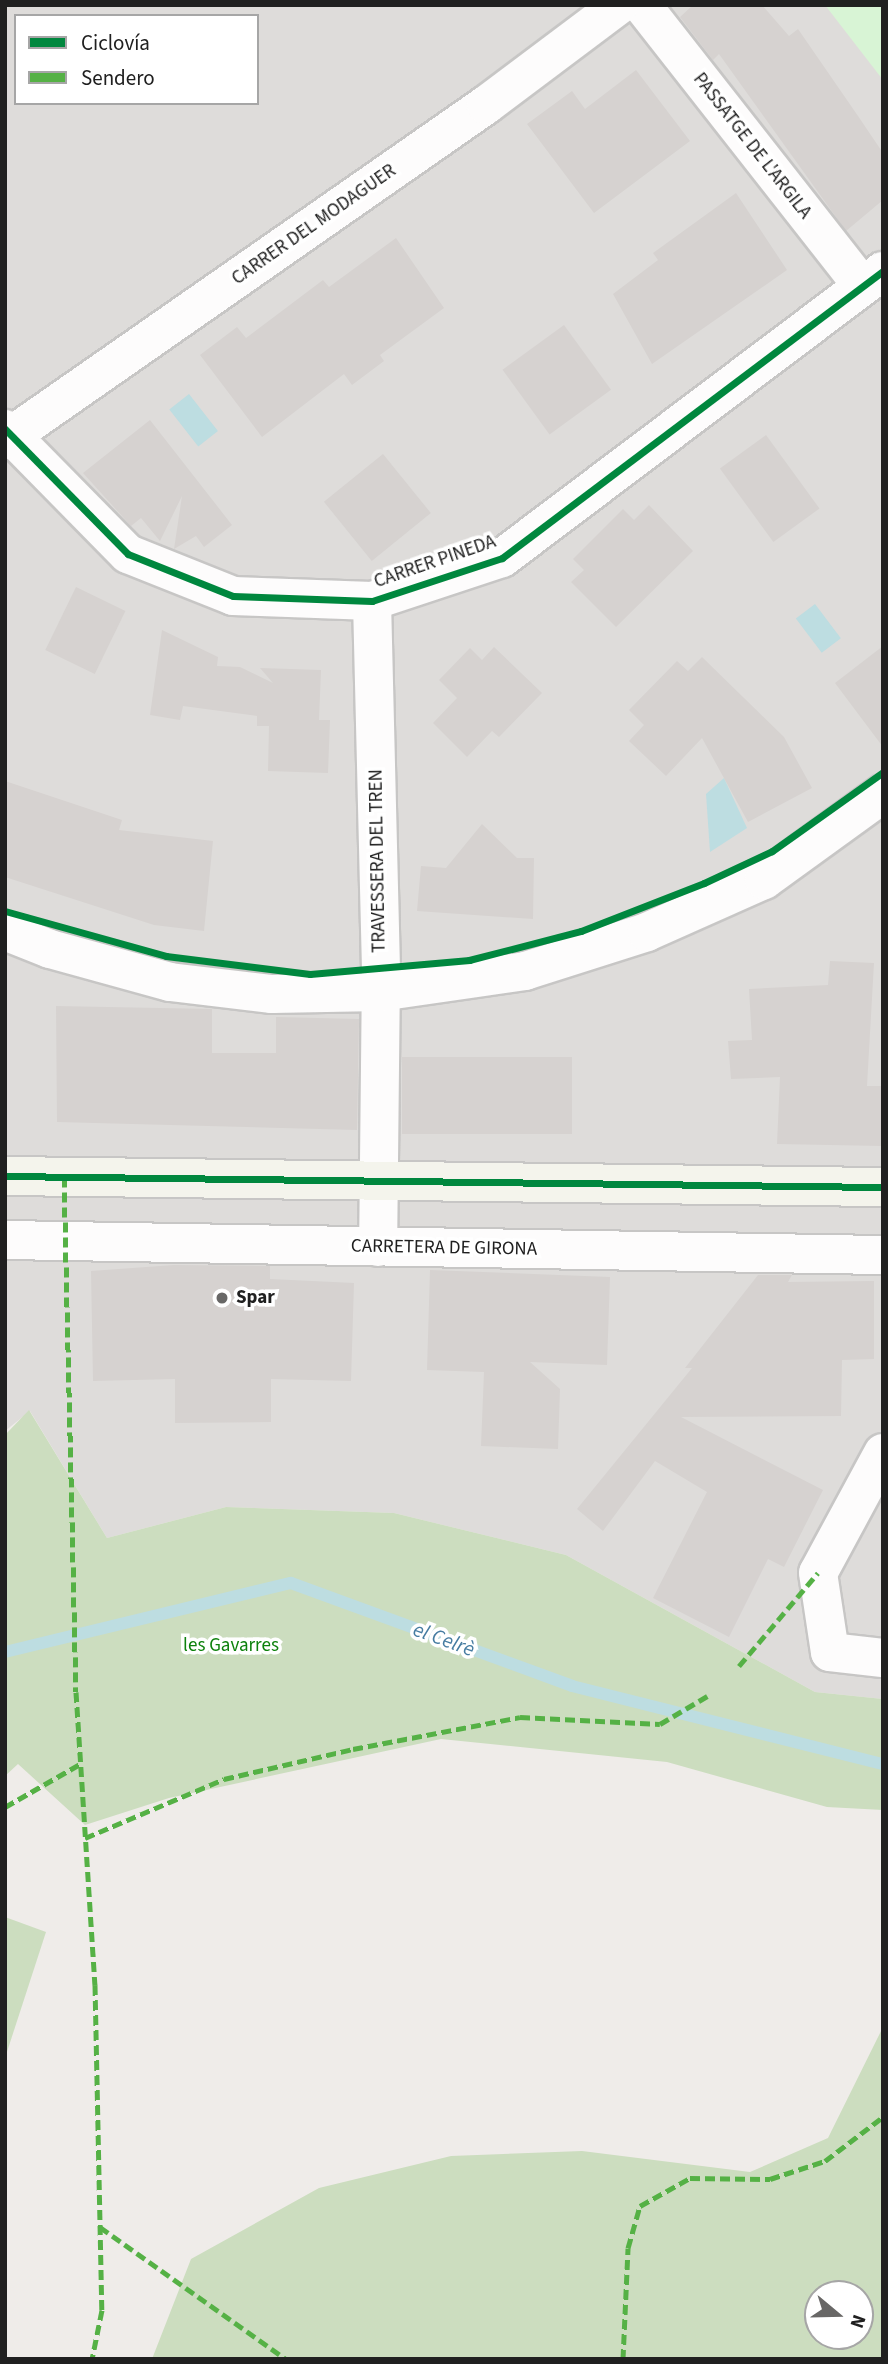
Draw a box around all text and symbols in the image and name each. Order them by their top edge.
legend [14,14,259,105]
text: Ciclovía [81,28,150,58]
text: Sendero [81,63,155,93]
street label: PASSATGE DE L'ARGILA [688,68,816,224]
street label: CARRER DEL MODAGUER [228,160,400,290]
street label: CARRER PINEDA [371,531,499,593]
street label: TRAVESSERA DEL TREN [365,769,391,953]
street label: CARRETERA DE GIRONA [351,1235,537,1261]
place label: Spar [236,1287,275,1309]
marker: Spar [214,1290,230,1306]
water label: el Celrè [410,1616,478,1662]
park label: les Gavarres [183,1635,279,1657]
north arrow [804,2280,874,2350]
text: N [843,2311,872,2332]

